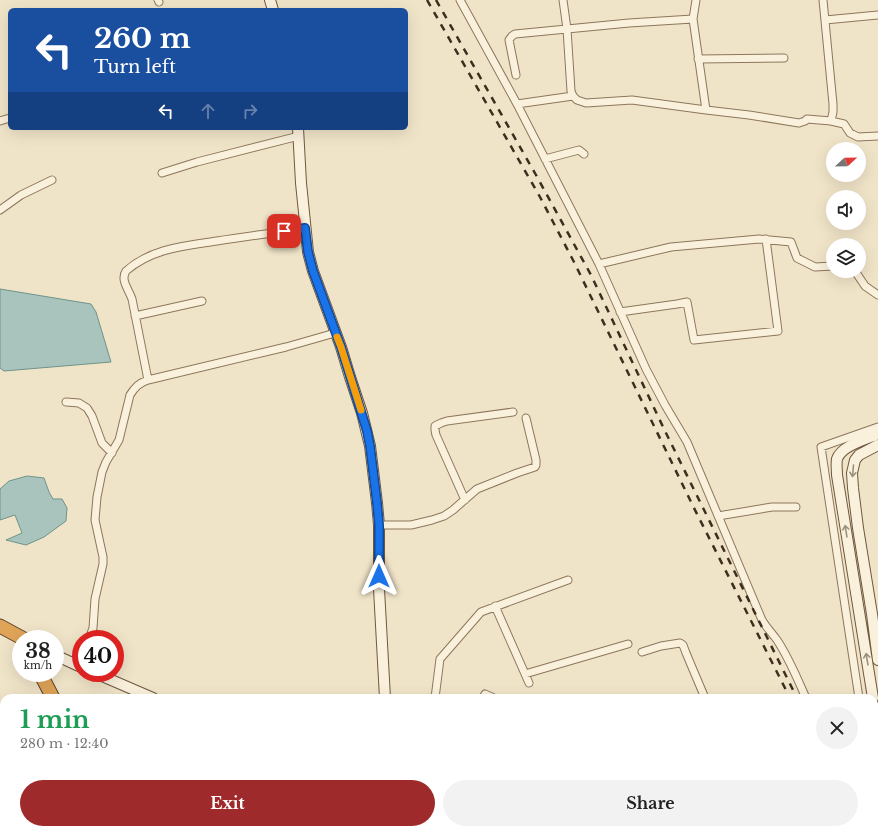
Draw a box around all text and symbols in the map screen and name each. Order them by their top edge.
text: 260 m [94,21,191,56]
icon: left [28,24,80,76]
text: Turn left [94,56,176,78]
icon: left [155,100,177,122]
icon: ahead [197,100,219,122]
icon: right [239,100,261,122]
north arrow [826,142,866,182]
map controls [826,142,866,278]
button: sound [826,190,866,230]
pin [267,214,301,248]
icon: arrive [273,220,295,242]
button: layers [826,238,866,278]
one-way arrow [850,464,857,477]
one-way arrow [842,525,850,538]
position arrow [358,555,400,597]
speed limit sign: 40 [72,630,124,682]
text: 38 [25,639,51,663]
one-way arrow [863,653,871,666]
text: km/h [24,659,52,672]
text: 1 min [20,705,90,734]
button: close [816,707,858,749]
text: 280 m · 12:40 [20,735,108,752]
button: Exit [20,780,435,826]
button: Share [443,780,858,826]

